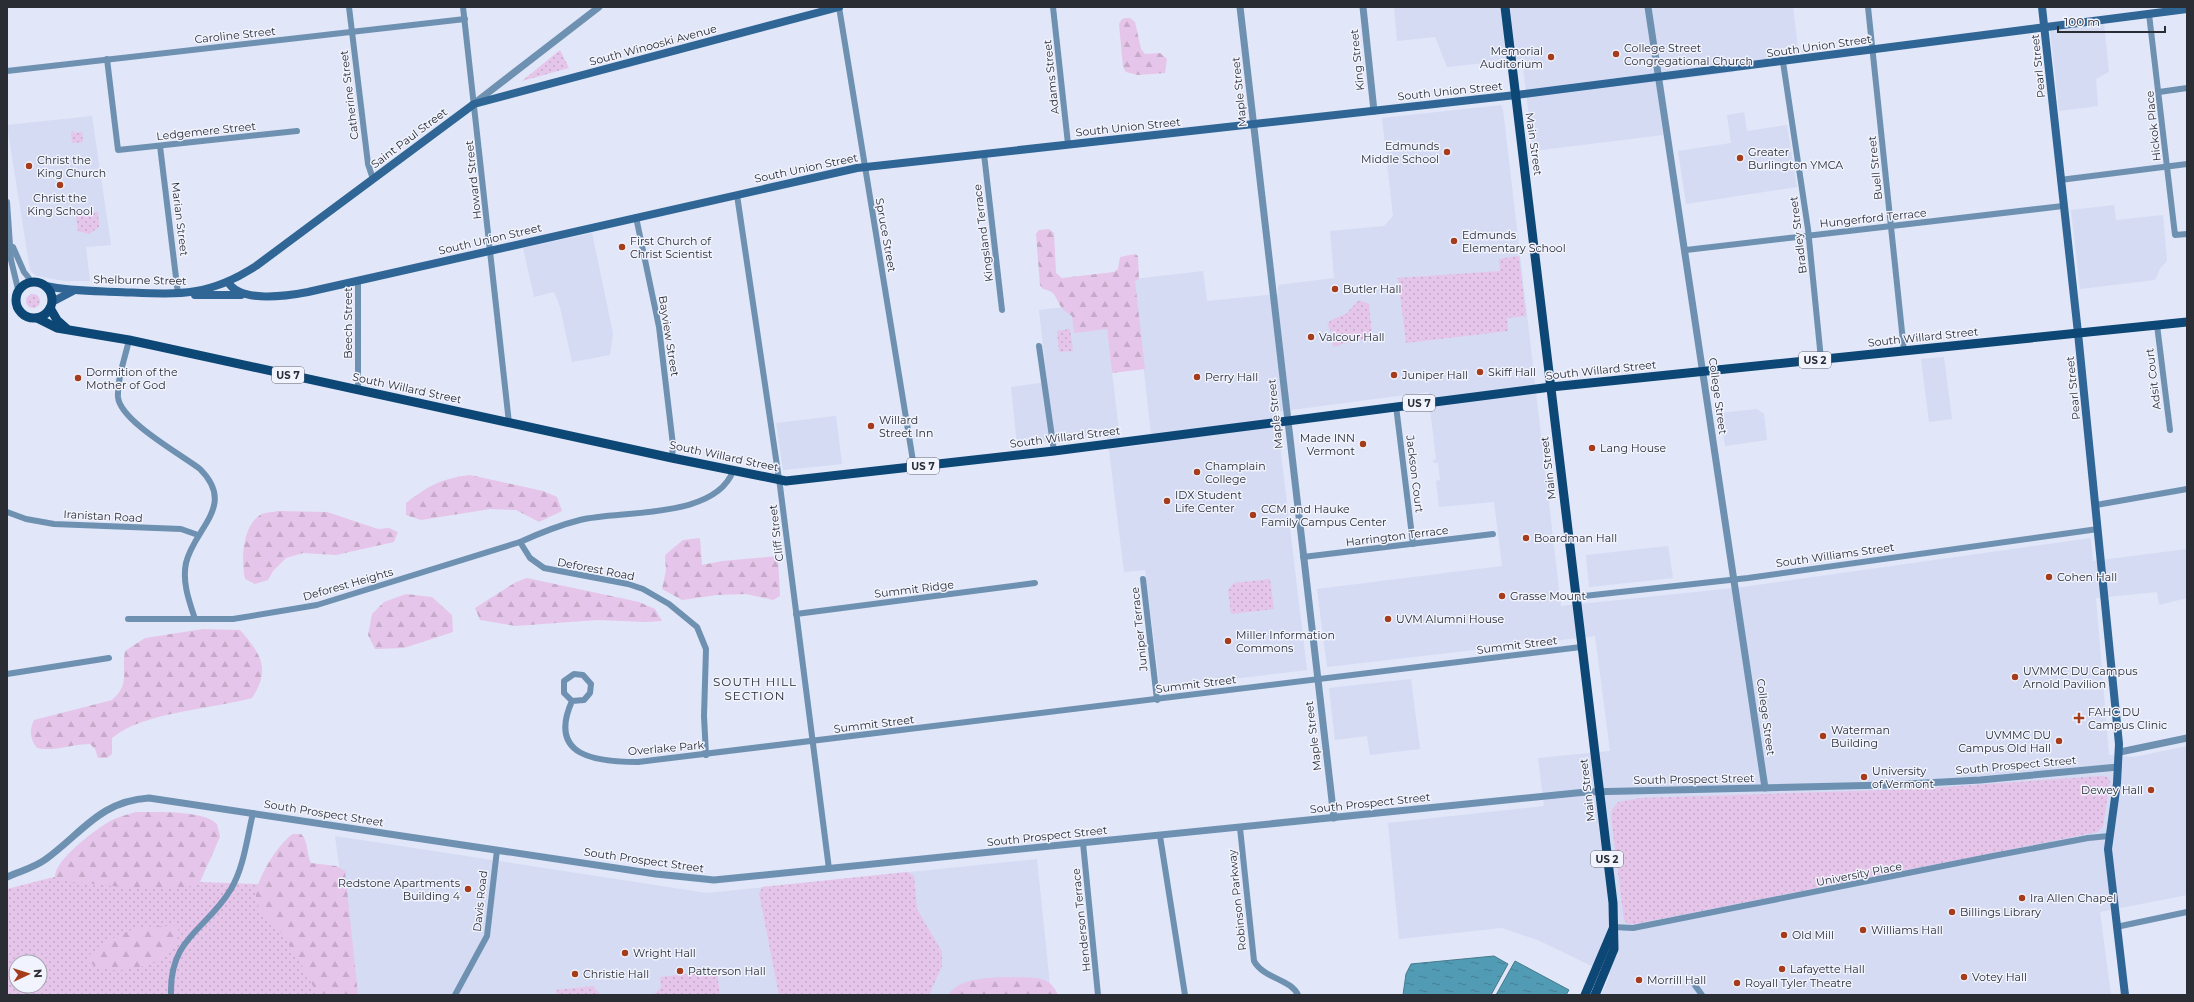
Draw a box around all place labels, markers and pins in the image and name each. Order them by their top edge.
place label: College Street Congregational Church [1624,41,1753,68]
place label: Memorial Auditorium [1480,44,1543,71]
marker: College Street Congregational Church [1611,49,1621,59]
marker: Memorial Auditorium [1546,52,1556,62]
place label: Edmunds Middle School [1361,139,1440,166]
place label: Greater Burlington YMCA [1748,145,1843,172]
marker: Edmunds Middle School [1442,147,1452,157]
place label: Christ the King Church [37,153,106,180]
marker: Greater Burlington YMCA [1735,153,1745,163]
marker: Christ the King Church [24,161,34,171]
marker: Christ the King School [55,180,65,190]
place label: Christ the King School [27,191,93,218]
place label: Edmunds Elementary School [1462,228,1566,255]
place label: First Church of Christ Scientist [630,234,713,261]
marker: Edmunds Elementary School [1449,236,1459,246]
marker: First Church of Christ Scientist [617,242,627,252]
place label: Butler Hall [1343,282,1401,296]
marker: Butler Hall [1330,284,1340,294]
place label: Valcour Hall [1319,330,1385,344]
marker: Valcour Hall [1306,332,1316,342]
place label: Dormition of the Mother of God [86,365,178,392]
place label: Skiff Hall [1488,365,1536,379]
marker: Skiff Hall [1475,367,1485,377]
place label: Juniper Hall [1401,368,1468,382]
place label: Perry Hall [1205,370,1258,384]
marker: Juniper Hall [1389,370,1399,380]
marker: Perry Hall [1192,372,1202,382]
marker: Dormition of the Mother of God [73,373,83,383]
place label: Willard Street Inn [879,413,933,440]
marker: Willard Street Inn [866,421,876,431]
place label: Made INN Vermont [1300,431,1356,458]
marker: Made INN Vermont [1358,439,1368,449]
place label: Lang House [1600,441,1666,455]
marker: Lang House [1587,443,1597,453]
place label: Champlain College [1205,459,1266,486]
marker: Champlain College [1192,467,1202,477]
place label: IDX Student Life Center [1175,488,1242,515]
marker: IDX Student Life Center [1162,496,1172,506]
place label: CCM and Hauke Family Campus Center [1261,502,1387,529]
marker: CCM and Hauke Family Campus Center [1248,510,1258,520]
place label: Boardman Hall [1534,531,1617,545]
marker: Boardman Hall [1521,533,1531,543]
place label: Cohen Hall [2057,570,2117,584]
marker: Cohen Hall [2044,572,2054,582]
place label: Grasse Mount [1510,589,1586,603]
marker: Grasse Mount [1497,591,1507,601]
place label: UVM Alumni House [1396,612,1504,626]
marker: UVM Alumni House [1383,614,1393,624]
place label: Miller Information Commons [1236,628,1335,655]
marker: Miller Information Commons [1223,636,1233,646]
place label: UVMMC DU Campus Arnold Pavilion [2023,664,2138,691]
marker: UVMMC DU Campus Arnold Pavilion [2010,672,2020,682]
place label: FAHC DU Campus Clinic [2088,705,2167,732]
marker: FAHC DU Campus Clinic [2073,712,2085,724]
place label: Waterman Building [1831,723,1890,750]
place label: UVMMC DU Campus Old Hall [1958,728,2051,755]
marker: Waterman Building [1818,731,1828,741]
marker: UVMMC DU Campus Old Hall [2054,736,2064,746]
place label: University of Vermont [1872,764,1935,791]
marker: University of Vermont [1859,772,1869,782]
place label: Dewey Hall [2081,783,2143,797]
marker: Dewey Hall [2146,785,2156,795]
place label: Redstone Apartments Building 4 [338,876,461,903]
marker: Redstone Apartments Building 4 [463,884,473,894]
place label: Ira Allen Chapel [2030,891,2116,905]
marker: Ira Allen Chapel [2017,893,2027,903]
place label: Billings Library [1960,905,2041,919]
marker: Billings Library [1947,907,1957,917]
place label: Williams Hall [1871,923,1943,937]
marker: Williams Hall [1858,925,1868,935]
place label: Old Mill [1792,928,1834,942]
marker: Old Mill [1779,930,1789,940]
place label: Wright Hall [633,946,696,960]
marker: Wright Hall [620,948,630,958]
place label: Lafayette Hall [1790,962,1865,976]
place label: Patterson Hall [688,964,766,978]
marker: Lafayette Hall [1777,964,1787,974]
marker: Patterson Hall [675,966,685,976]
place label: Christie Hall [583,967,649,981]
marker: Christie Hall [570,969,580,979]
place label: Votey Hall [1972,970,2027,984]
marker: Votey Hall [1959,972,1969,982]
place label: Morrill Hall [1647,973,1706,987]
marker: Morrill Hall [1634,975,1644,985]
place label: Royall Tyler Theatre [1745,976,1852,990]
marker: Royall Tyler Theatre [1732,978,1742,988]

